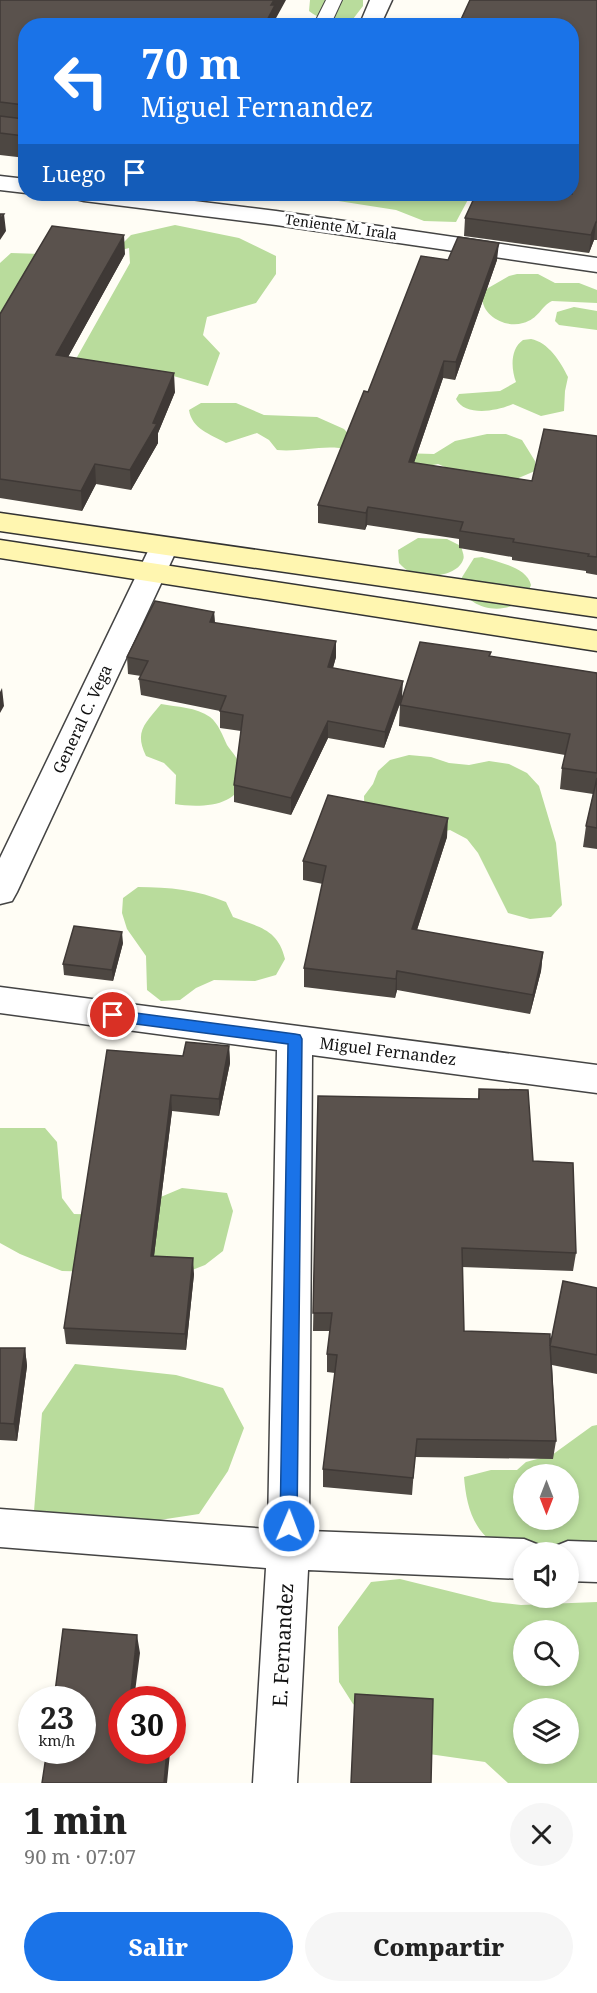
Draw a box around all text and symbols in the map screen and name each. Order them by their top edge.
text: 70 m [141,34,241,91]
icon: left [42,42,120,120]
text: Miguel Fernandez [141,88,373,125]
icon: arrive [118,156,151,189]
text: Luego [42,158,106,188]
street label: Teniente M. Irala [284,209,399,244]
street label: General C. Vega [47,661,117,777]
pin [87,989,138,1040]
icon: arrive [96,998,129,1031]
street label: Miguel Fernandez [318,1032,458,1070]
north arrow [513,1464,579,1530]
map controls [513,1464,579,1764]
position arrow [257,1494,321,1558]
button: sound [513,1542,579,1608]
street label: E. Fernandez [266,1582,299,1708]
button: search [513,1620,579,1686]
speed limit sign: 30 [108,1686,186,1764]
text: 23 [40,1697,74,1738]
button: layers [513,1698,579,1764]
text: km/h [39,1730,75,1750]
text: 1 min [24,1796,127,1845]
button: close [510,1803,573,1866]
text: 90 m · 07:07 [24,1843,136,1870]
button: Salir [24,1912,293,1981]
button: Compartir [305,1912,573,1981]

